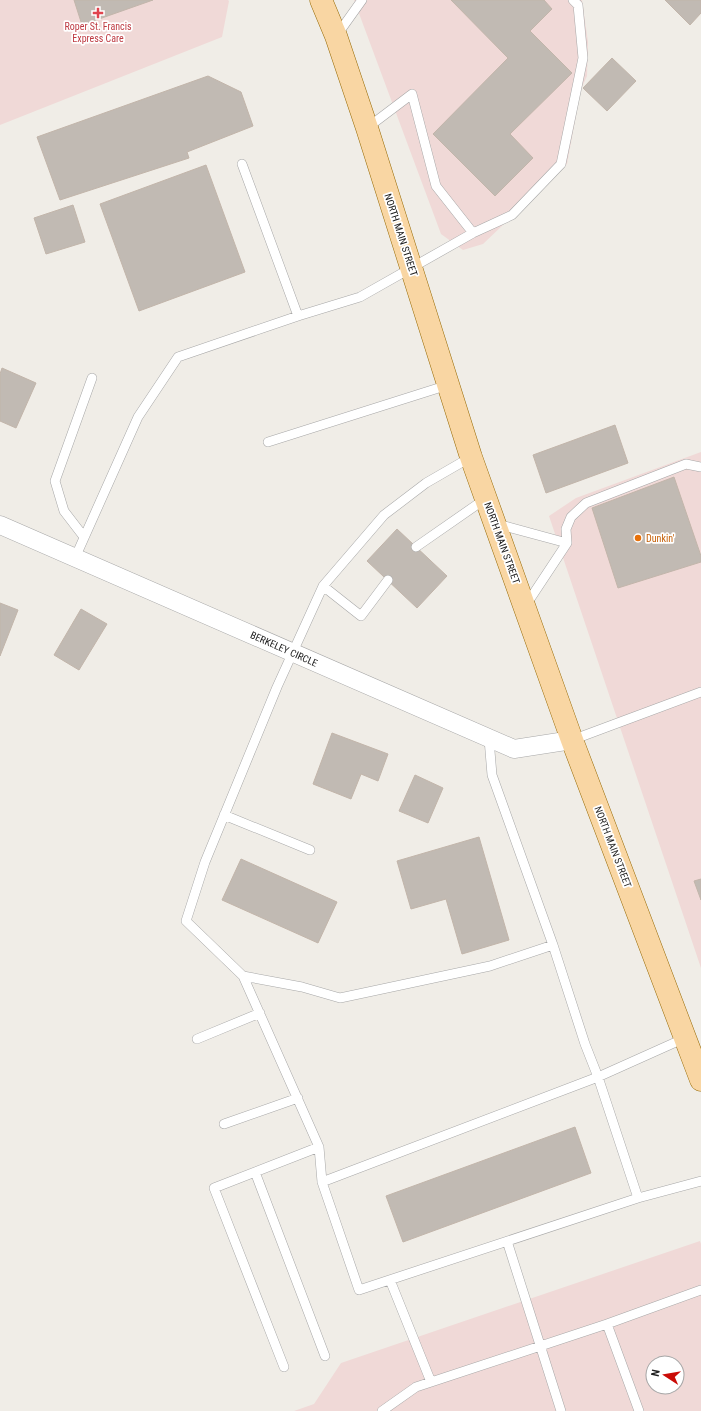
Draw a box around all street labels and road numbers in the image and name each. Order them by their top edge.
street label: NORTH MAIN STREET [382,192,420,278]
street label: NORTH MAIN STREET [482,501,522,585]
street label: BERKELEY CIRCLE [249,629,319,669]
street label: NORTH MAIN STREET [592,805,634,889]

